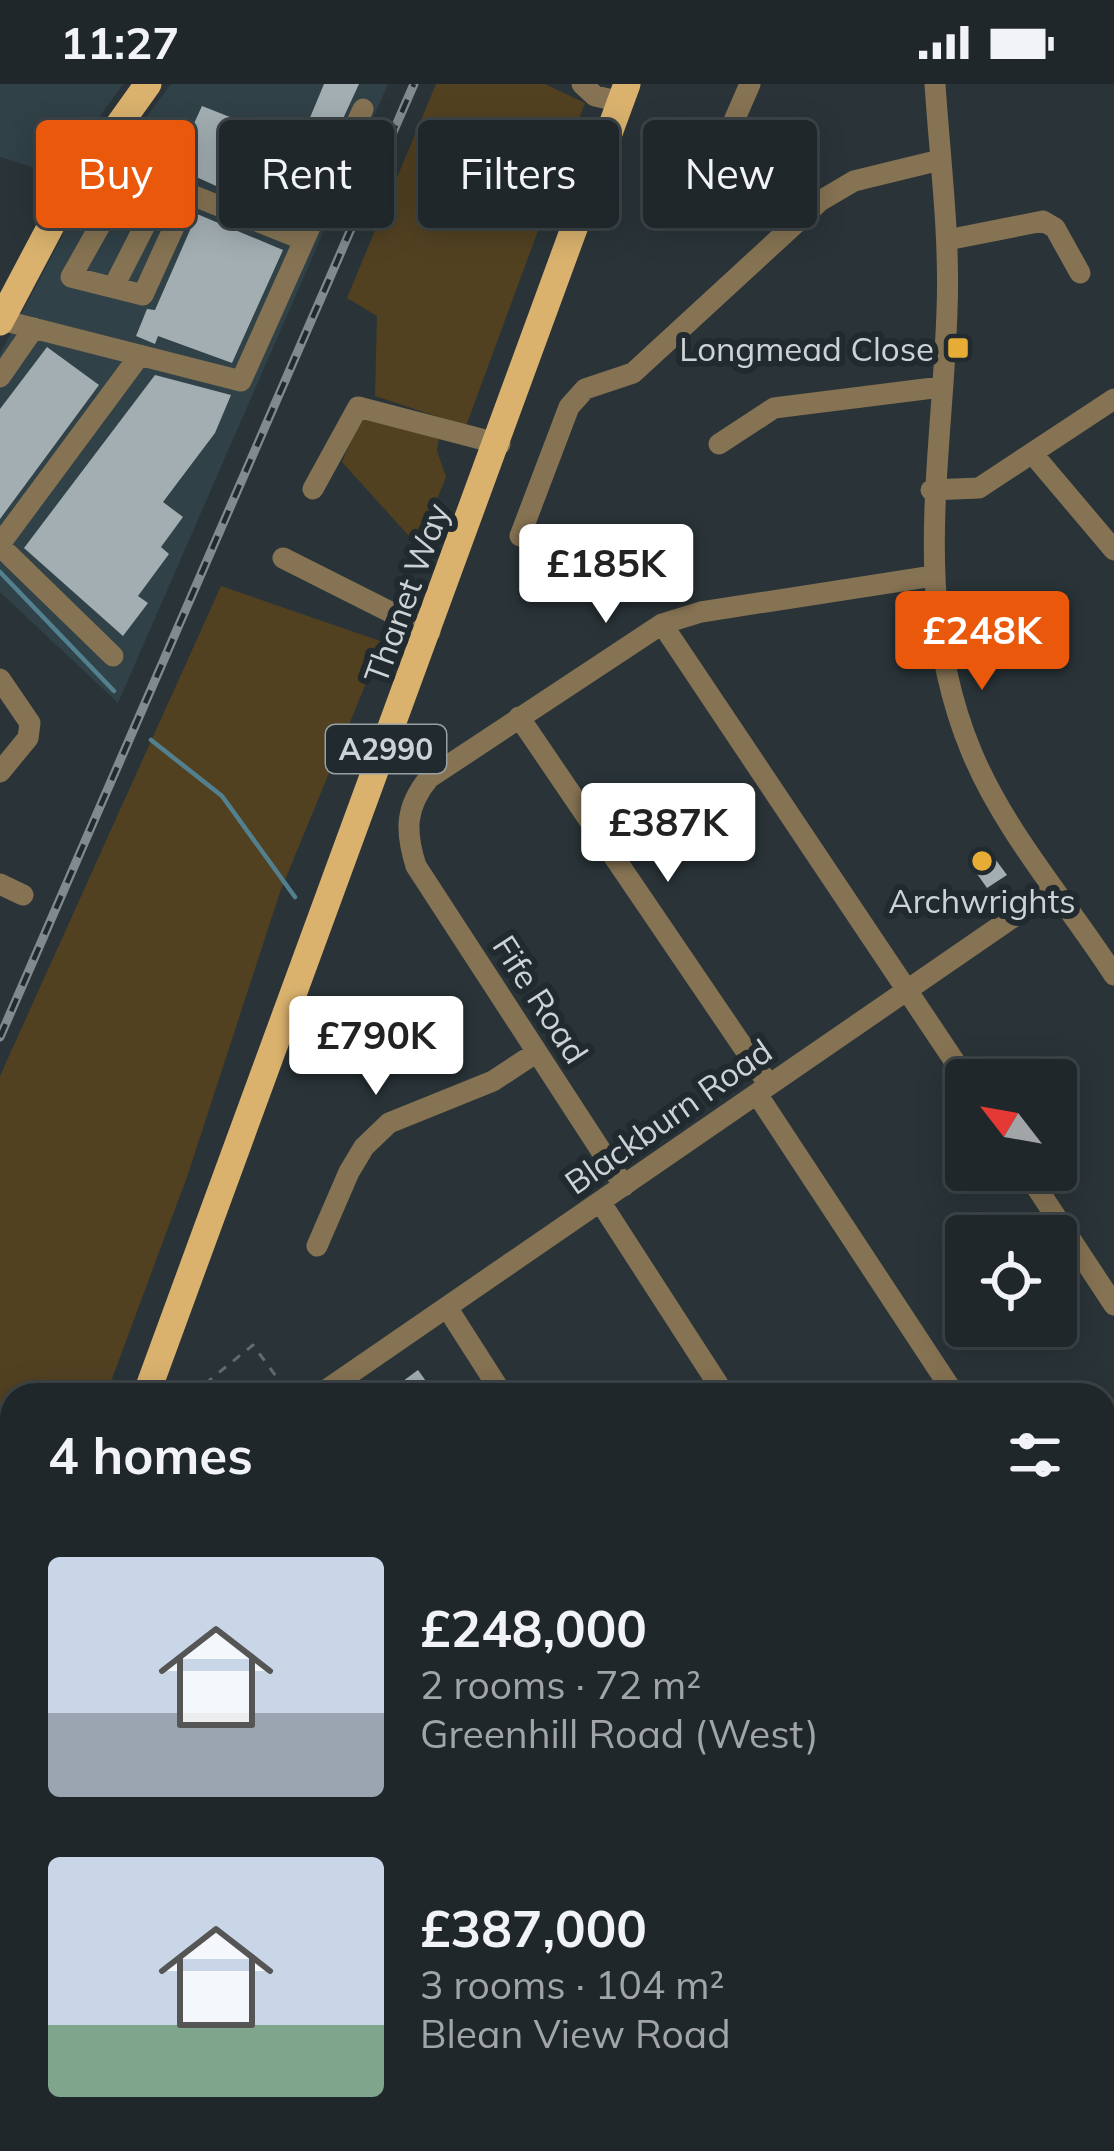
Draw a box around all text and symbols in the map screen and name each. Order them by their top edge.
text: 11:27 [60,14,179,70]
chip: Buy [36,120,195,228]
chip: Rent [219,120,394,228]
chip: Filters [418,120,619,228]
chip: New [643,120,817,228]
place label: Longmead Close [679,328,934,369]
marker: Longmead Close [945,335,971,361]
street label: Thanet Way [355,497,458,689]
pin: £185K [522,524,690,626]
text: £185K [546,538,666,587]
pin: £248K [898,591,1066,693]
text: £248K [922,605,1042,654]
road number: A2990 [326,725,446,773]
pin: £387K [584,783,752,885]
text: £387K [608,797,728,846]
marker: Archwrights [969,848,995,874]
place label: Archwrights [888,880,1076,921]
street label: Fife Road [484,927,598,1071]
pin: £790K [292,996,460,1098]
text: £790K [316,1010,436,1059]
street label: Blackburn Road [557,1029,779,1203]
north arrow [945,1059,1077,1191]
map controls [945,1059,1077,1347]
button: locate [945,1215,1077,1347]
icon: filters [1002,1422,1068,1488]
text: 4 homes [48,1423,253,1487]
text: £248,000 [420,1596,647,1660]
icon: home [144,1605,288,1749]
text: 2 rooms · 72 m² [420,1660,701,1709]
text: Greenhill Road (West) [420,1709,819,1758]
text: £387,000 [420,1896,647,1960]
icon: home [144,1905,288,2049]
text: 3 rooms · 104 m² [420,1960,724,2009]
text: Blean View Road [420,2009,731,2058]

